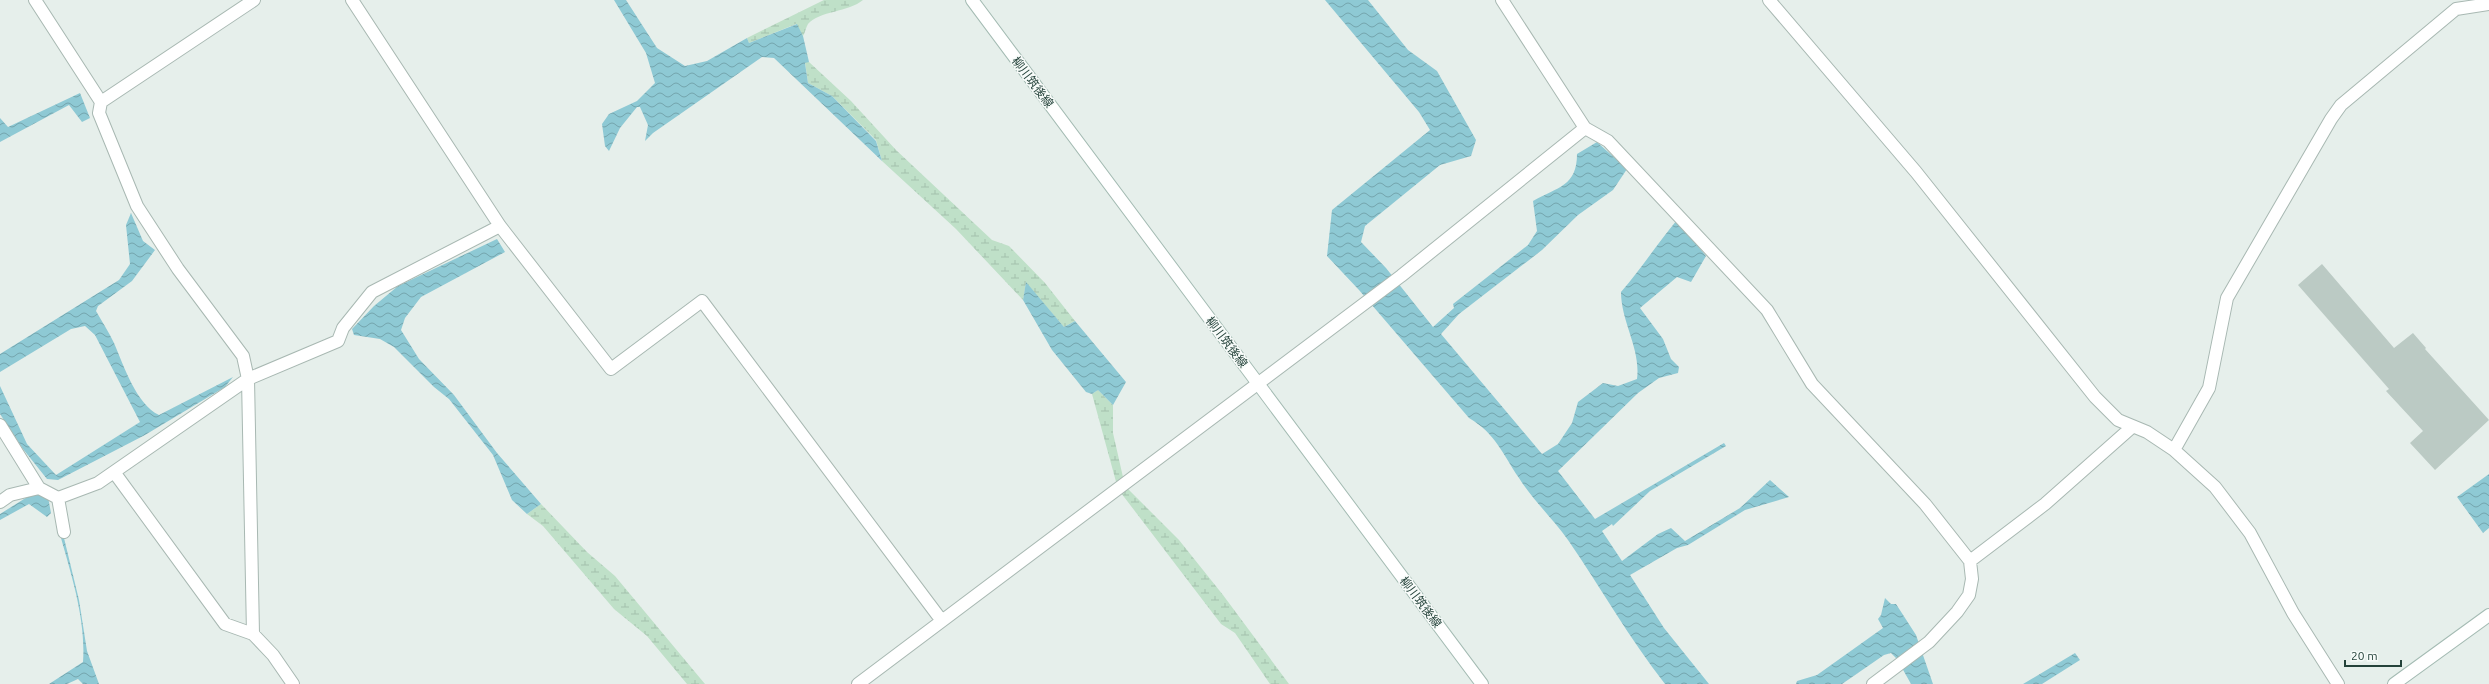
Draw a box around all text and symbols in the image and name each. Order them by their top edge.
street label: 柳川筑後線 [1010,54,1056,110]
street label: 柳川筑後線 [1204,314,1250,370]
street label: 柳川筑後線 [1398,574,1444,630]
scale bar [2345,642,2401,668]
text: 20 m [2351,649,2378,662]

